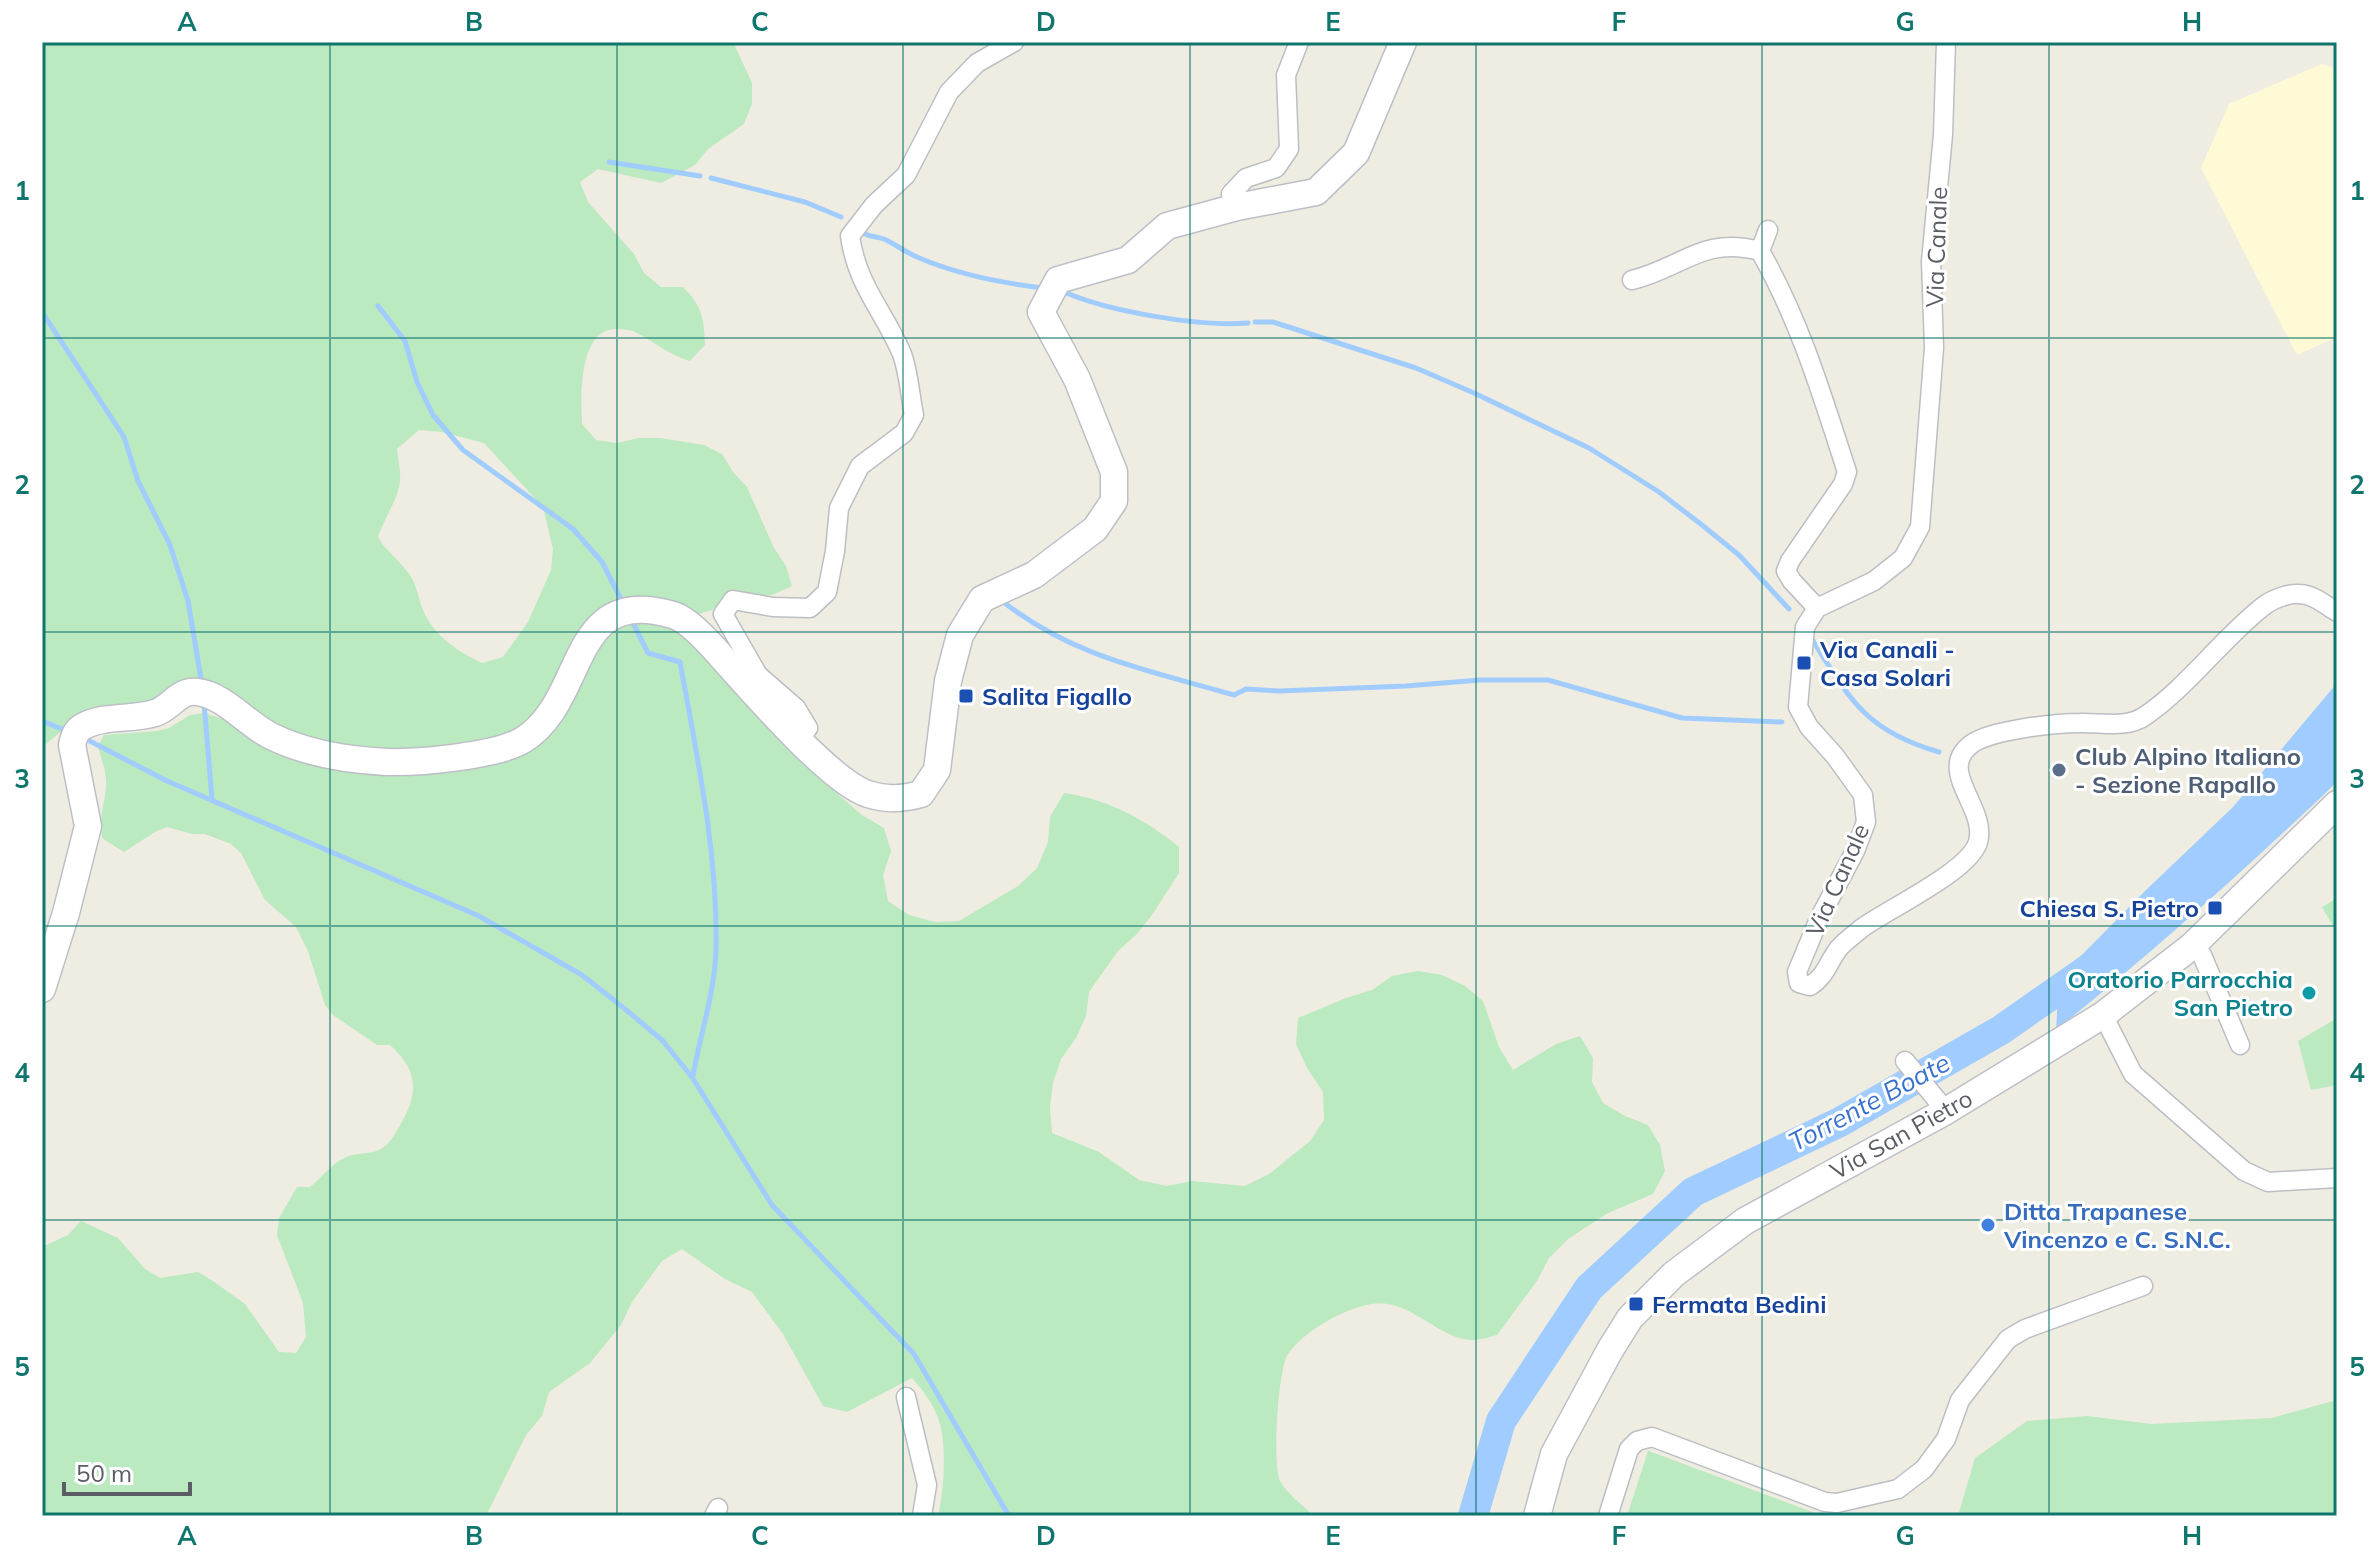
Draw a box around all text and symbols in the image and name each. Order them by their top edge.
text: A [177,5,197,38]
text: B [465,5,483,38]
text: C [751,5,769,38]
text: D [1036,5,1056,38]
text: E [1325,5,1341,38]
text: F [1612,5,1627,38]
text: G [1895,5,1915,38]
text: H [2182,5,2202,38]
text: 1 [14,174,30,207]
text: 1 [2349,174,2365,207]
street label: Via Canale [1919,186,1953,308]
text: 2 [14,468,30,501]
text: 2 [2349,468,2365,501]
place label: Via Canali - Casa Solari [1819,634,1955,692]
marker: Via Canali - Casa Solari [1795,654,1813,672]
place label: Salita Figallo [982,681,1132,711]
marker: Salita Figallo [957,687,975,705]
place label: Club Alpino Italiano - Sezione Rapallo [2075,741,2301,799]
marker: Club Alpino Italiano - Sezione Rapallo [2050,761,2068,779]
text: 3 [14,762,30,795]
text: 3 [2349,762,2365,795]
street label: Via Canale [1799,819,1875,941]
place label: Chiesa S. Pietro [2020,893,2199,923]
marker: Chiesa S. Pietro [2206,899,2224,917]
place label: Oratorio Parrocchia San Pietro [2067,964,2293,1022]
marker: Oratorio Parrocchia San Pietro [2300,984,2318,1002]
water label: Torrente Boate [1783,1046,1955,1158]
text: 4 [14,1056,30,1089]
text: 4 [2349,1056,2365,1089]
street label: Via San Pietro [1825,1083,1977,1185]
place label: Ditta Trapanese Vincenzo e C. S.N.C. [2003,1196,2231,1254]
marker: Ditta Trapanese Vincenzo e C. S.N.C. [1979,1216,1997,1234]
place label: Fermata Bedini [1652,1289,1826,1319]
marker: Fermata Bedini [1627,1295,1645,1313]
text: 5 [14,1350,30,1383]
text: 5 [2349,1350,2365,1383]
scale bar [64,1446,190,1496]
text: 50 m [76,1458,132,1488]
text: A [177,1519,197,1552]
text: B [465,1519,483,1552]
text: C [751,1519,769,1552]
text: D [1036,1519,1056,1552]
text: E [1325,1519,1341,1552]
text: F [1612,1519,1627,1552]
text: G [1895,1519,1915,1552]
text: H [2182,1519,2202,1552]

